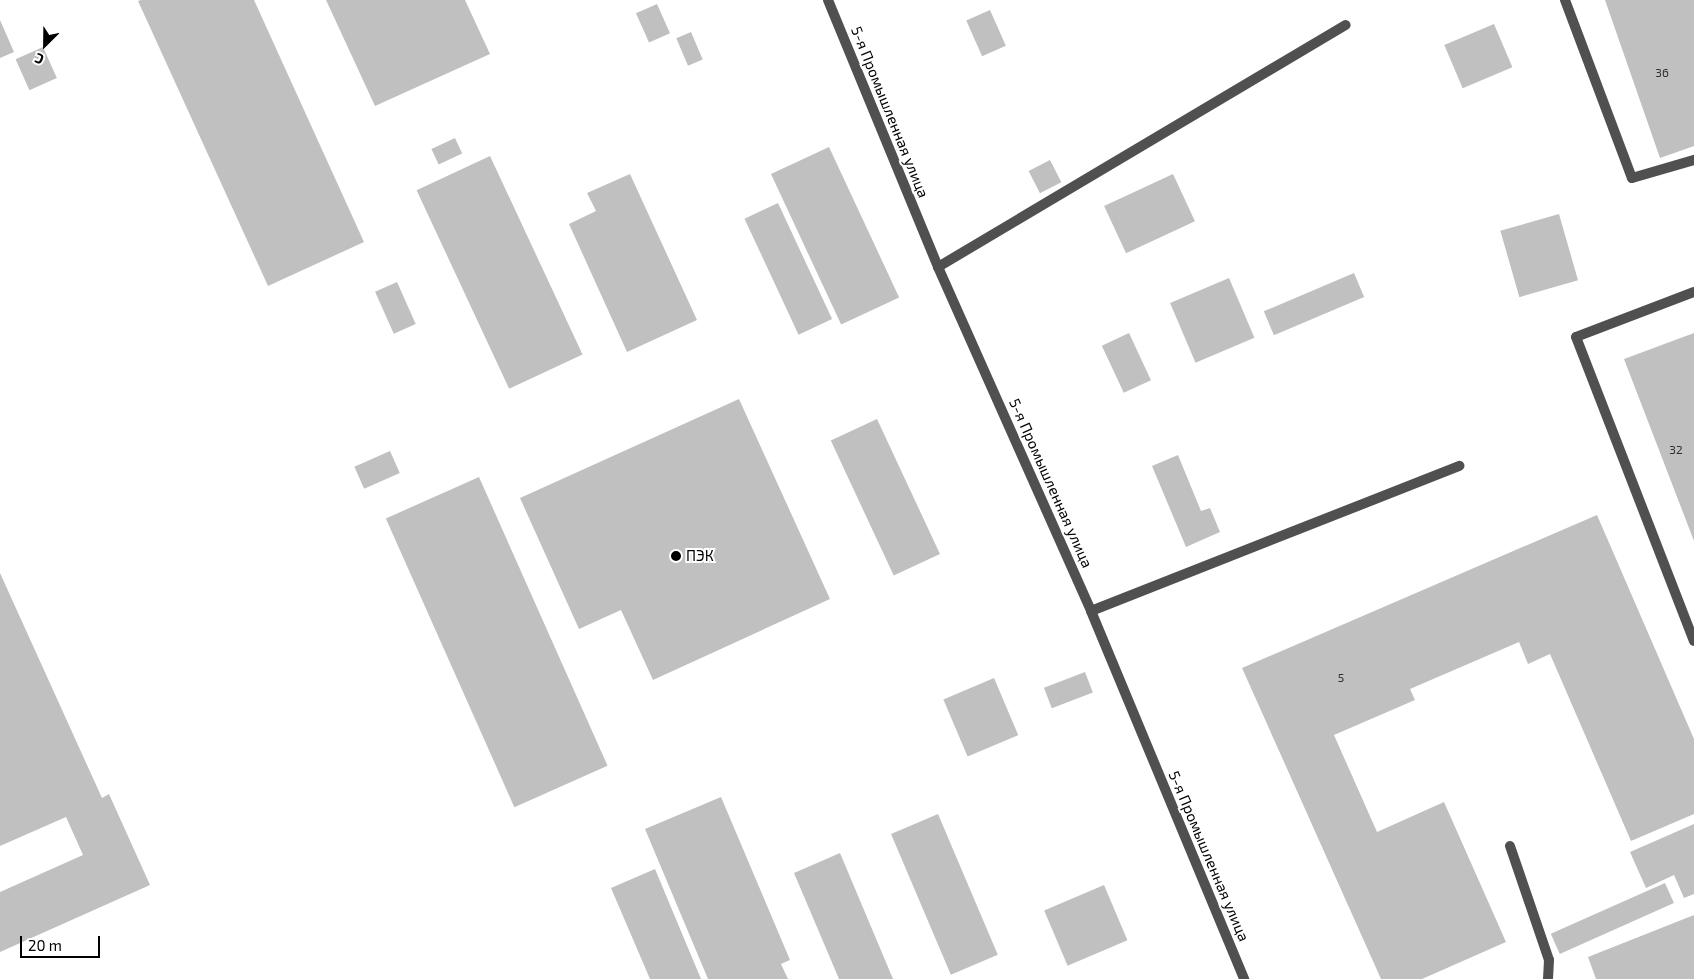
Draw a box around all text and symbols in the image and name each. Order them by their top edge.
north arrow [20,20,70,70]
street label: 5-я Промышленная улица [847,24,933,200]
text: С [32,50,46,69]
house number: 36 [1655,66,1669,80]
street label: 5-я Промышленная улица [1005,396,1097,570]
house number: 32 [1669,443,1683,457]
place label: ПЭК [686,547,714,565]
marker: ПЭК [670,550,682,562]
house number: 5 [1338,671,1344,685]
street label: 5-я Промышленная улица [1165,768,1253,944]
scale bar [22,926,102,958]
text: 20 m [28,936,62,954]

